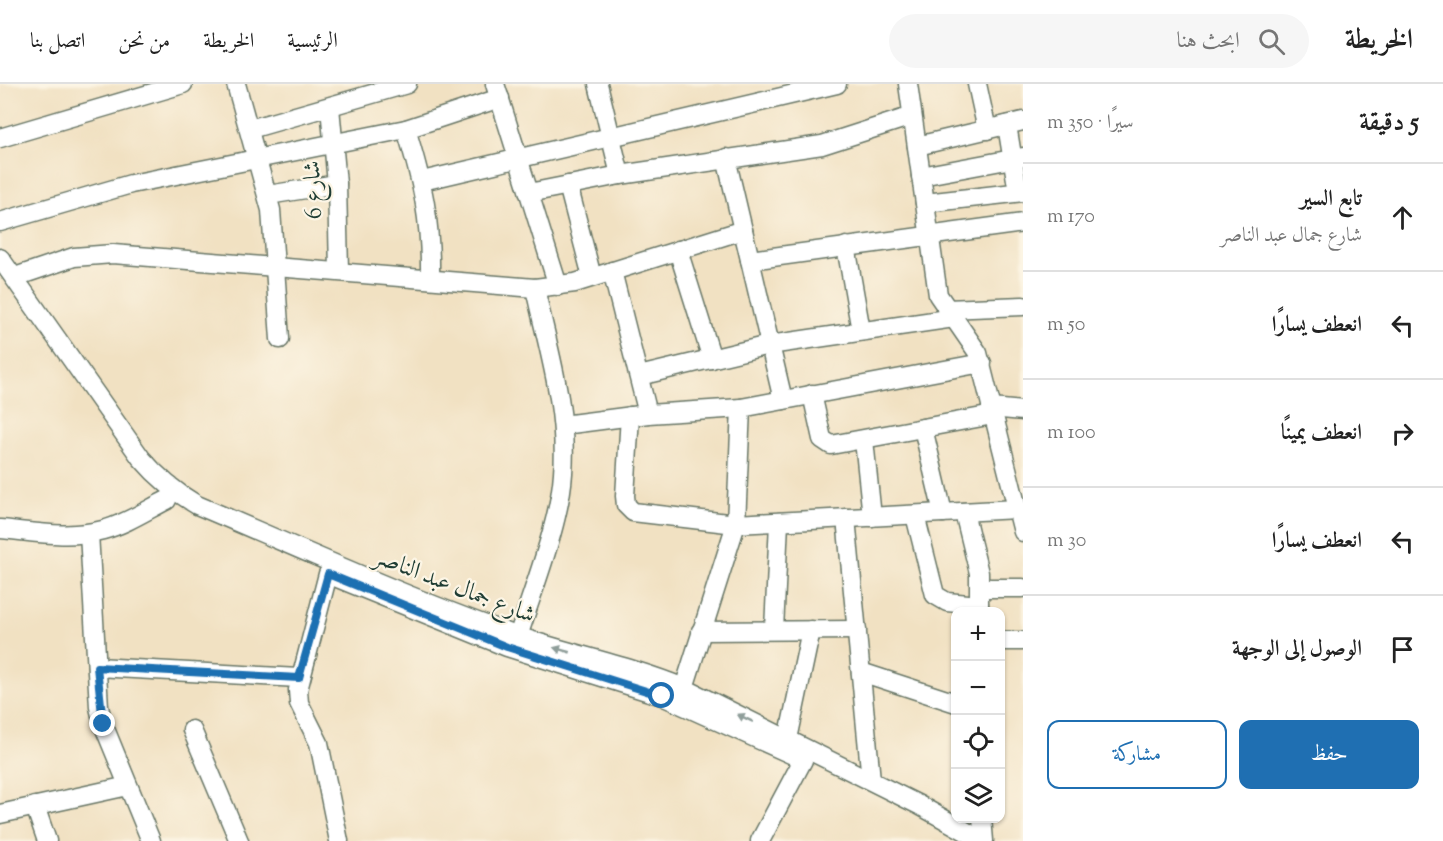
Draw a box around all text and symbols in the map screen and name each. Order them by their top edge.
search box [889,14,1309,68]
text: الخريطة [1345,21,1413,61]
icon: search [1255,25,1288,58]
text: ابحث هنا [1177,26,1240,58]
text: اتصل بنا [30,27,85,57]
text: من نحن [118,27,170,57]
text: الخريطة [203,27,254,57]
text: الرئيسية [287,27,338,57]
text: 5 دقيقة [1359,105,1419,142]
text: سيرًا · 350 m [1047,109,1134,138]
street label: شارع 6 [296,160,333,220]
text: تابع السير [1300,184,1362,216]
icon: ahead [1386,201,1419,234]
text: 170 m [1047,203,1095,232]
text: شارع جمال عبد الناصر [1220,222,1362,251]
icon: left [1386,309,1419,342]
text: انعطف يسارًا [1272,310,1362,342]
text: 50 m [1047,311,1085,340]
icon: right [1386,417,1419,450]
text: انعطف يمينًا [1281,418,1362,450]
text: 100 m [1047,419,1096,448]
icon: left [1386,525,1419,558]
text: انعطف يسارًا [1272,526,1362,558]
text: 30 m [1047,527,1086,556]
street label: شارع جمال عبد الناصر [366,539,540,634]
map controls [951,607,1005,823]
button: + [951,607,1005,661]
icon: arrive [1386,633,1419,666]
text: الوصول إلى الوجهة [1232,634,1362,666]
one-way arrow [553,645,571,654]
button: − [951,661,1005,715]
route start [648,682,674,708]
route end [89,710,115,736]
one-way arrow [736,713,753,722]
button: locate [951,715,1005,769]
button: مشاركة [1047,720,1227,789]
button: حفظ [1239,720,1419,789]
button: layers [951,769,1005,823]

